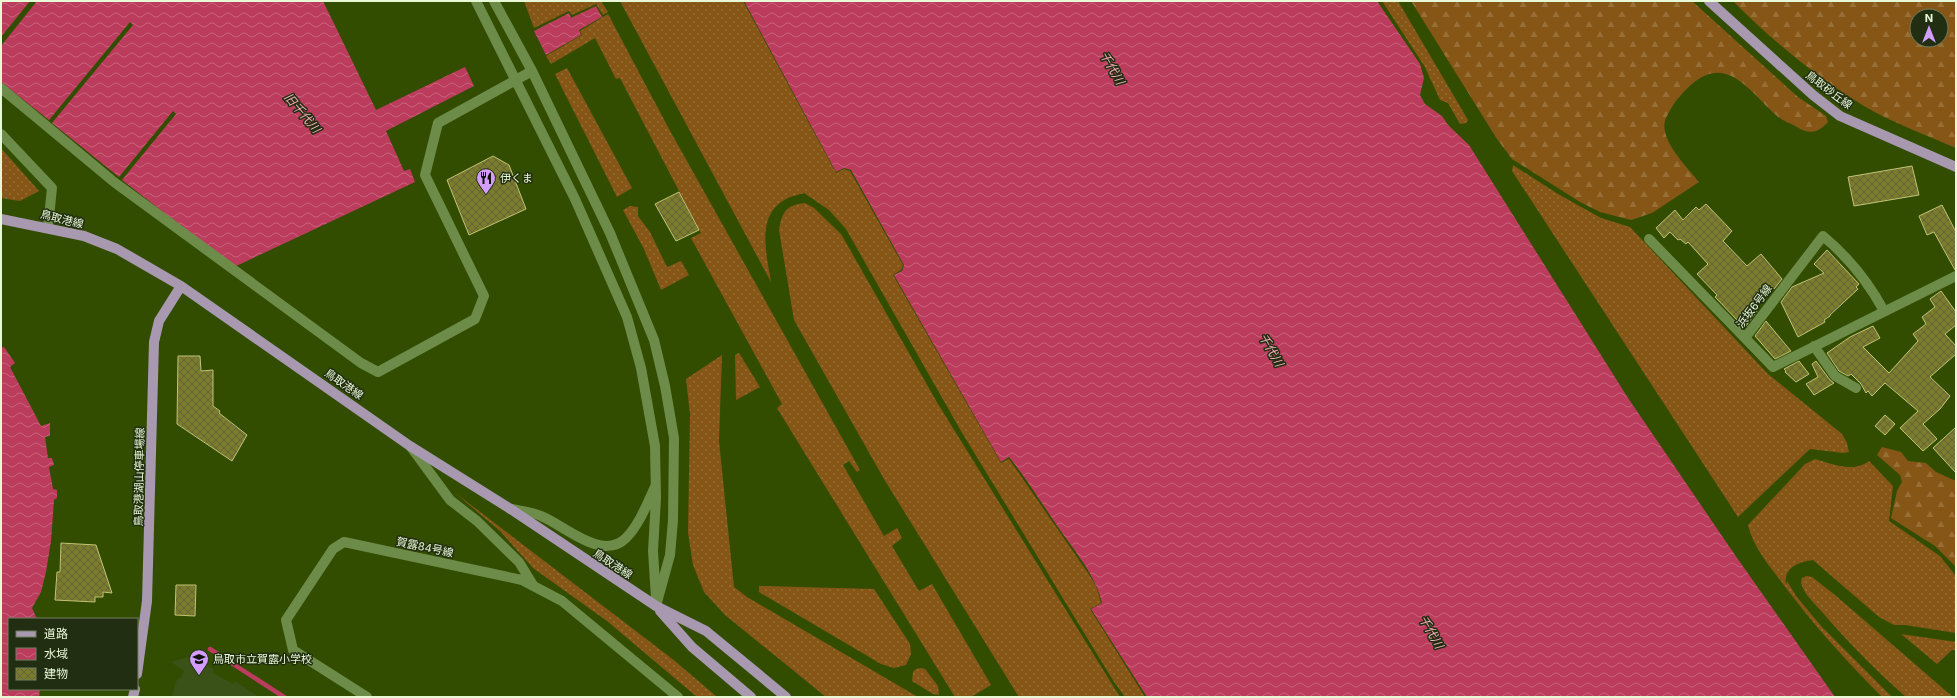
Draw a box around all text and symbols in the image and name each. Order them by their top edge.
north arrow [1909,8,1949,48]
text: N [1925,11,1933,25]
water label: 千代川 [1097,48,1129,89]
street label: 鳥取砂丘線 [1803,68,1855,112]
water label: 旧千代川 [281,89,325,137]
restaurant icon: 伊くま [475,167,497,195]
place label: 伊くま [500,171,533,185]
street label: 鳥取港線 [39,207,85,231]
street label: 浜坂6号線 [1733,281,1775,331]
water label: 千代川 [1256,330,1288,371]
street label: 鳥取港線 [322,366,366,402]
street label: 鳥取港湖山停車場線 [131,427,147,527]
street label: 賀露84号線 [395,534,455,560]
street label: 鳥取港線 [591,546,635,582]
water label: 千代川 [1416,612,1448,653]
legend [8,618,138,690]
text: 道路 [44,626,68,641]
text: 水域 [44,646,68,661]
school or university icon: 鳥取市立賀露小学校 [188,648,210,676]
place label: 鳥取市立賀露小学校 [213,652,312,666]
text: 建物 [44,666,68,681]

